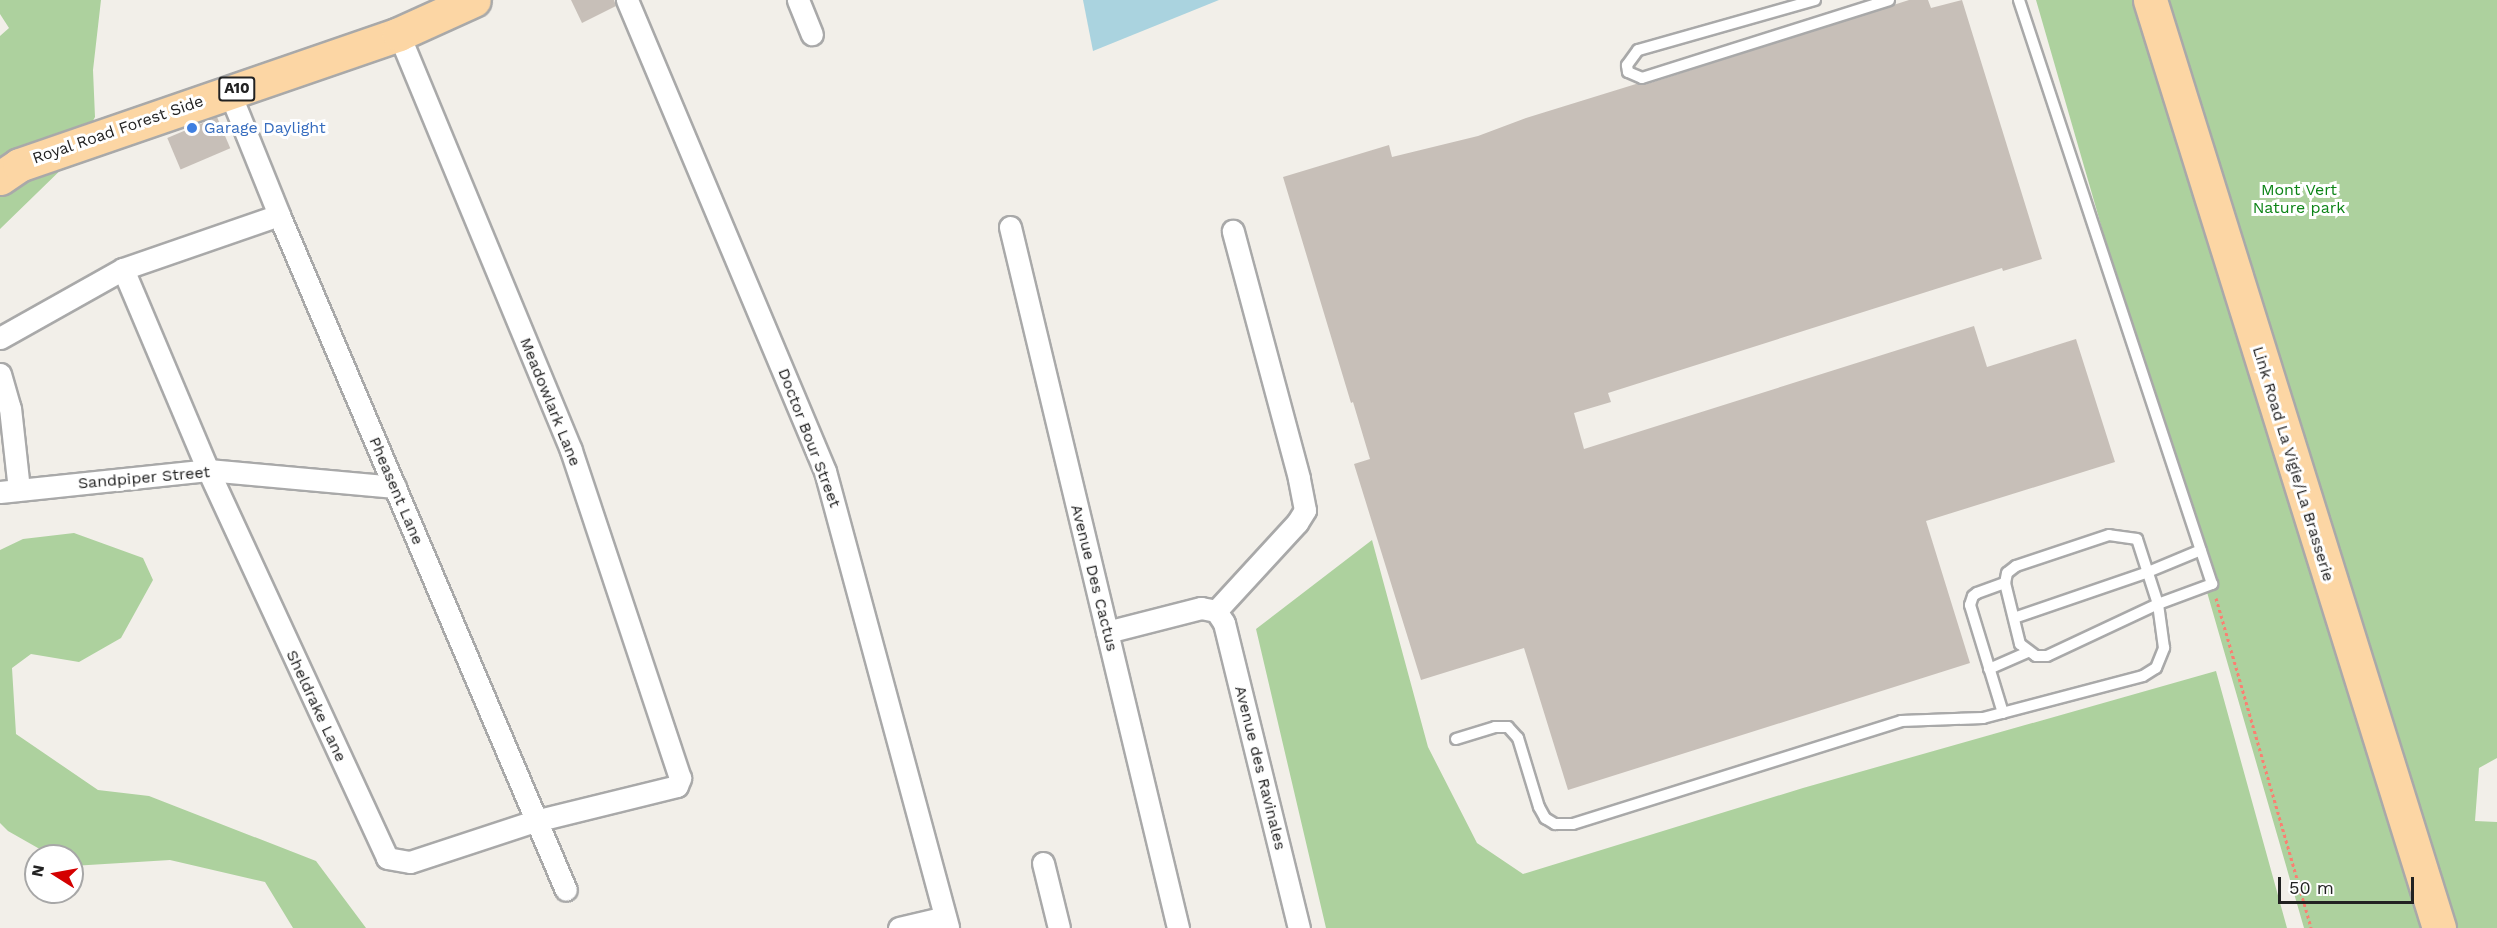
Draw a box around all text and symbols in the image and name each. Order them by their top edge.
road number: A10 [218,77,256,101]
street label: Royal Road Forest Side [30,92,206,168]
place label: Garage Daylight [204,118,326,138]
marker: Garage Daylight [185,121,199,135]
park label: Mont Vert Nature park [2253,180,2345,218]
street label: Meadowlark Lane [515,335,585,469]
street label: Link Road La Vigie/La Brasserie [2248,343,2338,585]
street label: Doctor Bour Street [773,365,845,511]
street label: Pheasent Lane [365,434,427,548]
street label: Sandpiper Street [77,463,211,493]
street label: Avenue Des Cactus [1066,503,1122,653]
street label: Sheldrake Lane [282,647,350,765]
street label: Avenue des Ravinales [1230,684,1290,852]
north arrow [24,844,84,904]
text: N [27,863,48,878]
scale bar [2281,865,2418,903]
text: 50 m [2289,877,2334,898]

